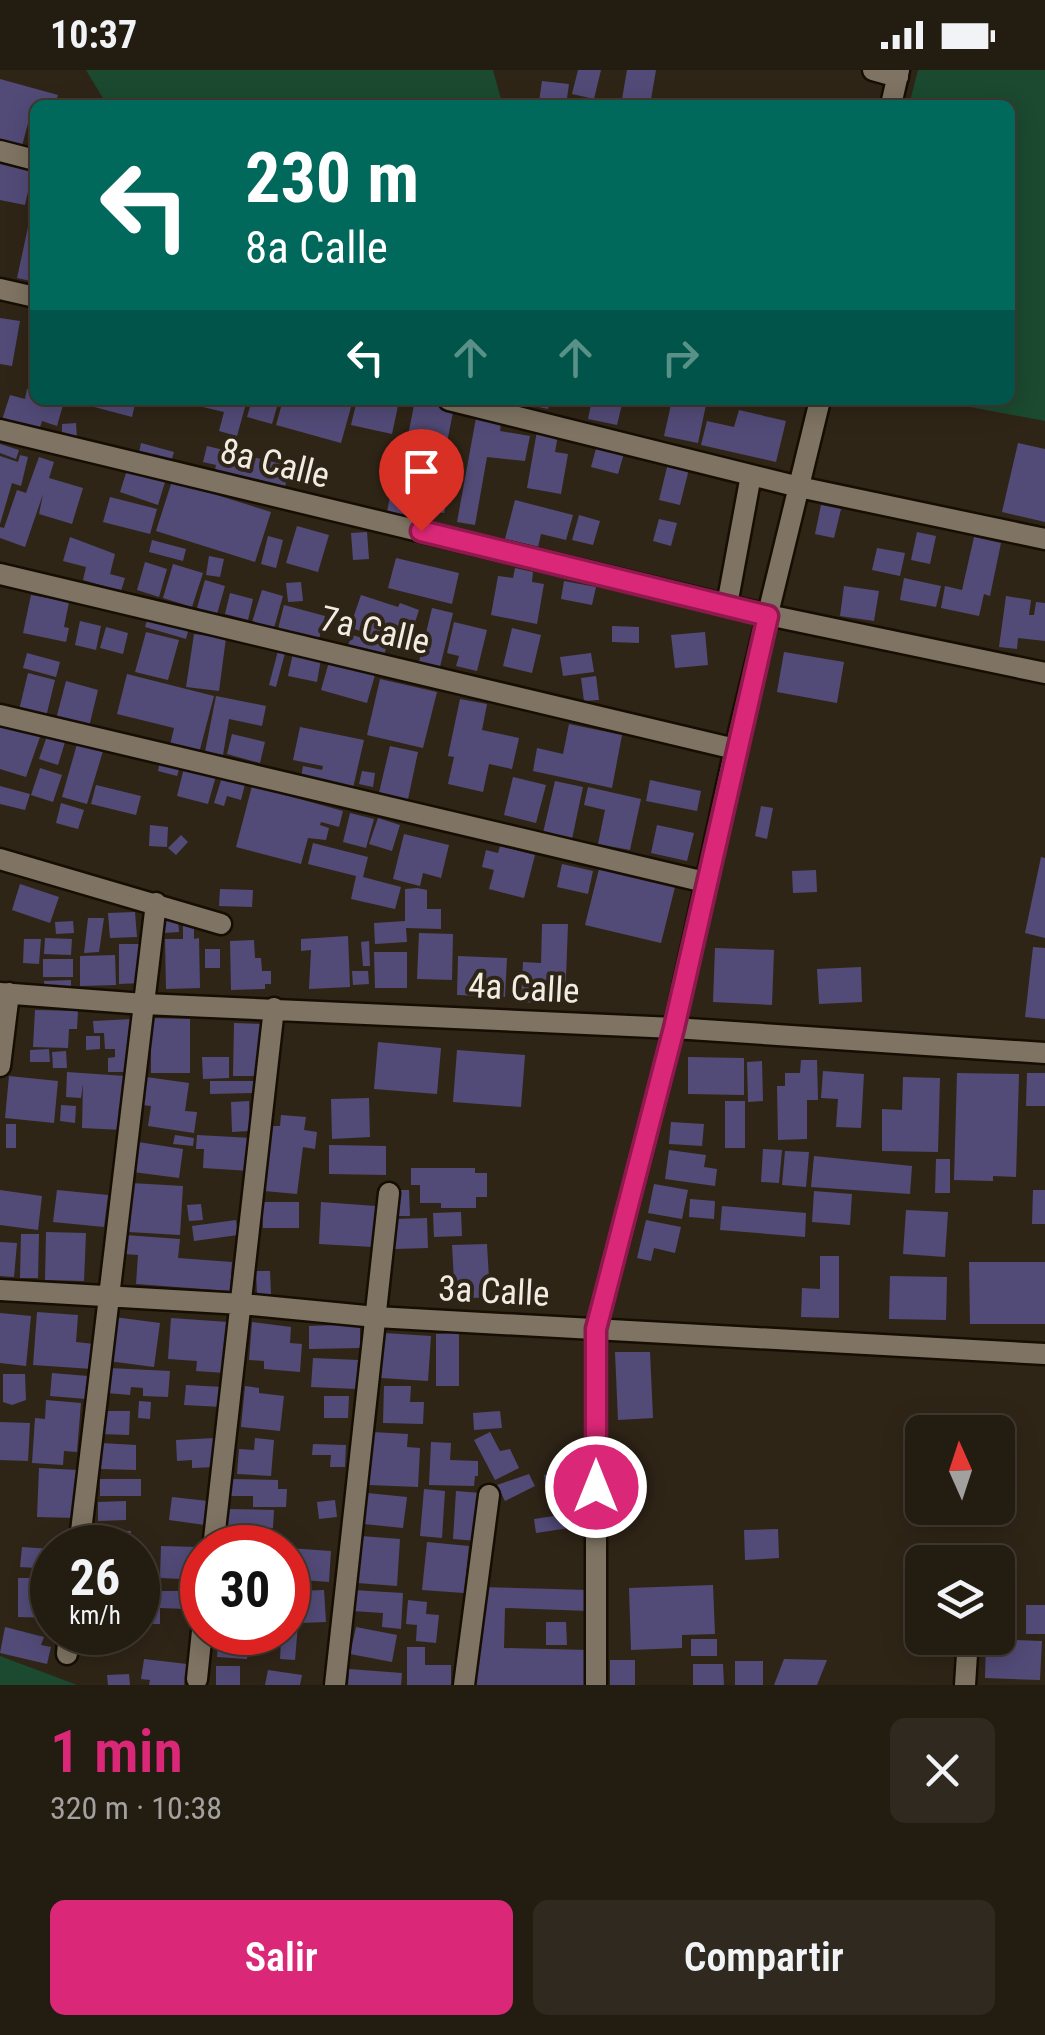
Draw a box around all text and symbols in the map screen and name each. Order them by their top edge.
text: 10:37 [50,13,137,57]
text: 230 m [245,137,419,219]
icon: left [80,140,210,270]
text: 8a Calle [245,221,388,274]
icon: left [338,330,393,385]
icon: ahead [443,330,498,385]
icon: ahead [548,330,603,385]
icon: right [653,330,708,385]
pin [379,429,464,532]
street label: 8a Calle [216,430,334,497]
icon: arrive [394,444,449,499]
street label: 7a Calle [316,598,434,663]
street label: 4a Calle [467,965,581,1012]
street label: 3a Calle [437,1268,551,1315]
north arrow [905,1415,1015,1525]
map controls [905,1415,1015,1655]
position arrow [544,1435,648,1539]
speed limit sign: 30 [180,1525,310,1655]
button: layers [905,1545,1015,1655]
text: 26 [70,1549,120,1607]
text: km/h [69,1601,121,1630]
text: 1 min [50,1716,183,1787]
button: close [890,1718,995,1823]
text: 320 m · 10:38 [50,1789,222,1827]
button: Salir [50,1900,513,2015]
button: Compartir [533,1900,995,2015]

